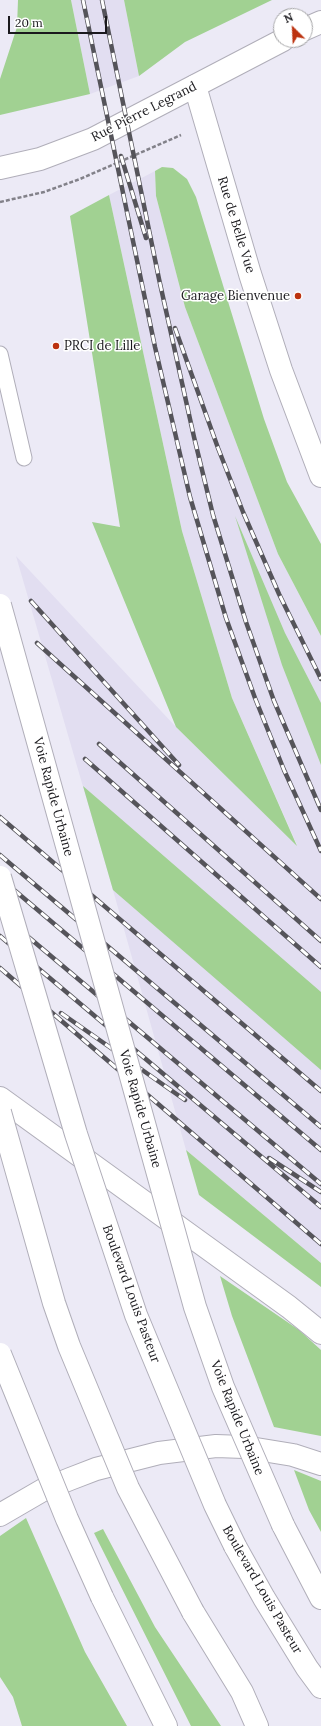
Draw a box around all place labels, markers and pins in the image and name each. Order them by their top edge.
place label: Garage Bienvenue [181,288,290,304]
marker: Garage Bienvenue [293,291,303,301]
place label: PRCI de Lille [64,338,140,354]
marker: PRCI de Lille [51,341,61,351]

